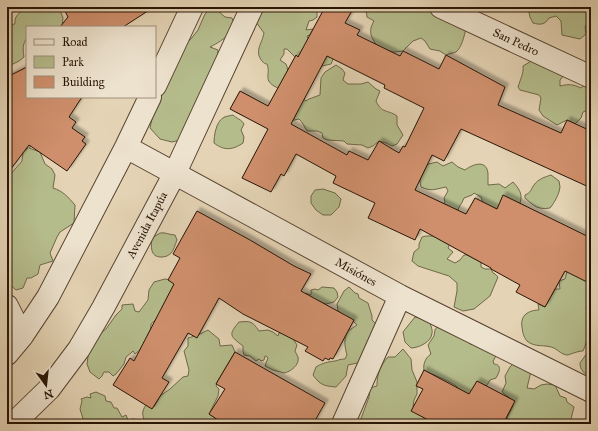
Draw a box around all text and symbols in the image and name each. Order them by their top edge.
street label: San Pedro [491,25,541,59]
legend [26,26,156,98]
text: Road [62,35,88,49]
text: Park [62,55,84,69]
text: Building [62,75,105,90]
street label: Avenida Itapúa [123,189,171,262]
street label: Misiónes [333,255,379,289]
north arrow [26,365,66,405]
text: N [42,387,55,402]

